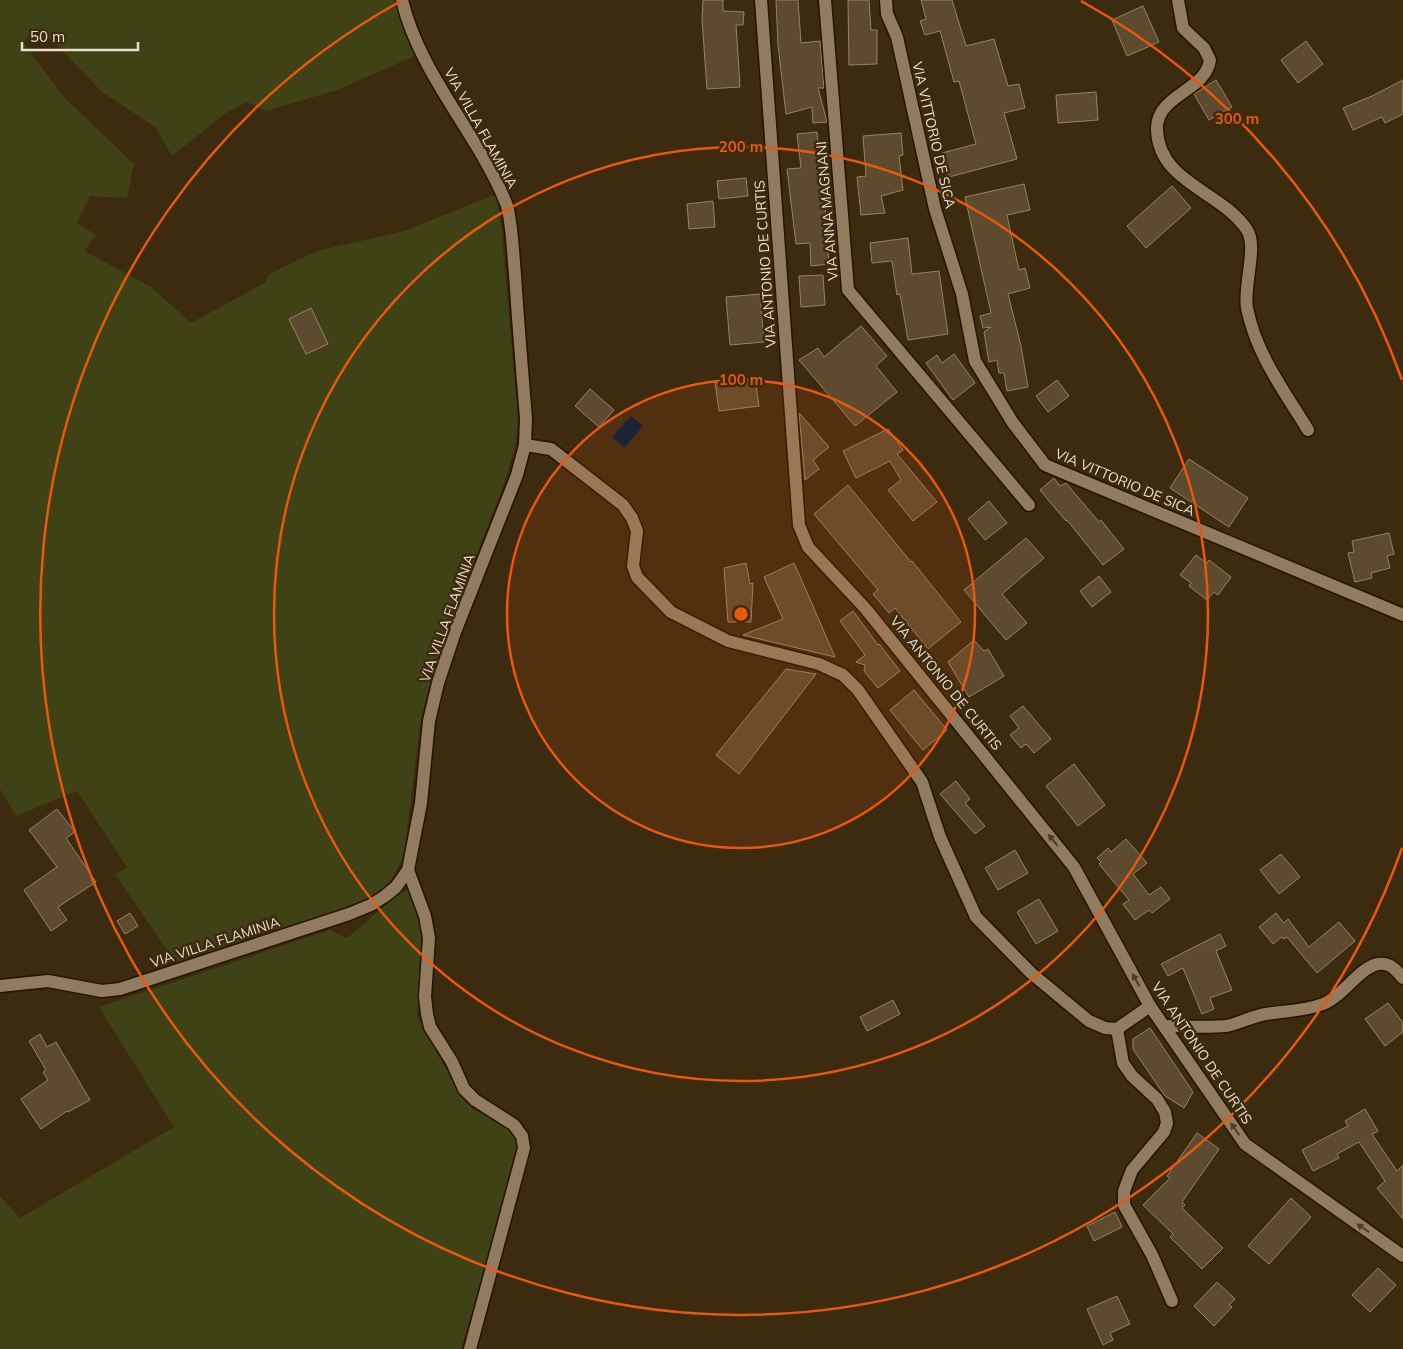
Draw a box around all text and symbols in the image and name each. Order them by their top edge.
scale bar [22,20,139,52]
text: 50 m [30,27,65,46]
street label: VIA VITTORIO DE SICA [908,60,960,211]
street label: VIA VILLA FLAMINIA [440,65,522,192]
text: 300 m [1215,109,1259,128]
text: 200 m [719,137,763,156]
street label: VIA ANNA MAGNANI [812,141,842,281]
street label: VIA ANTONIO DE CURTIS [750,179,780,348]
text: 100 m [719,370,763,389]
street label: VIA VITTORIO DE SICA [1052,444,1198,520]
street label: VIA VILLA FLAMINIA [415,551,479,685]
centre of rings [732,605,750,623]
street label: VIA ANTONIO DE CURTIS [886,612,1006,754]
one-way arrow [1047,834,1058,847]
street label: VIA VILLA FLAMINIA [148,912,283,971]
one-way arrow [1131,973,1140,986]
street label: VIA ANTONIO DE CURTIS [1148,978,1256,1128]
one-way arrow [1230,1123,1240,1136]
one-way arrow [1356,1223,1370,1233]

